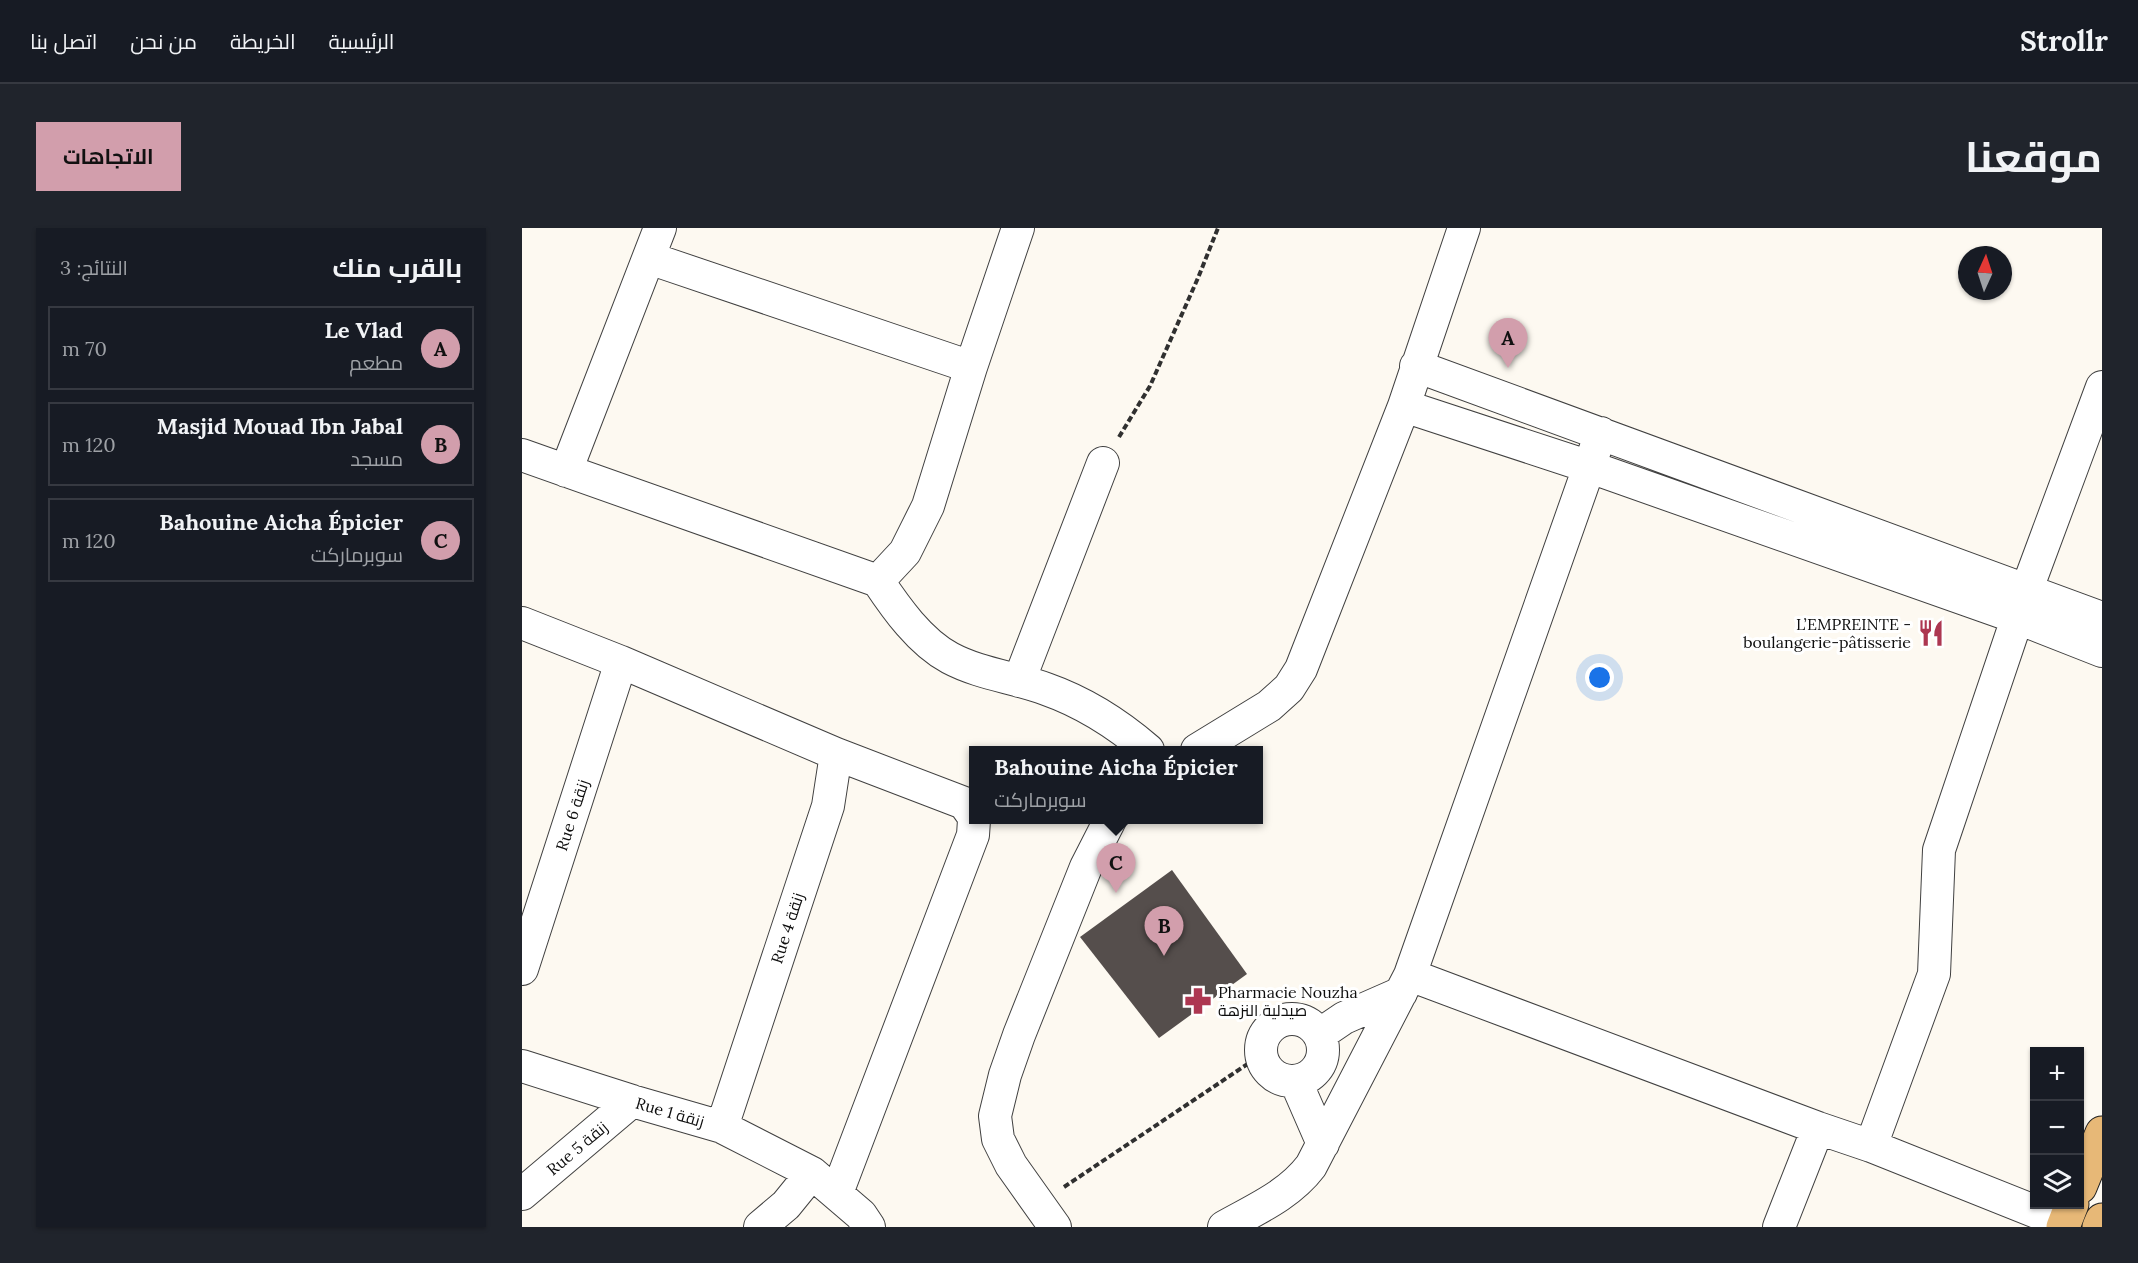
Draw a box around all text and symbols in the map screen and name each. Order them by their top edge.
text: Strollr [2020,23,2108,59]
text: اتصل بنا [30,28,97,55]
text: من نحن [130,28,197,55]
text: الخريطة [230,28,296,55]
text: الرئيسية [329,28,394,55]
button: الاتجاهات [36,122,181,191]
text: موقعنا [1965,130,2102,184]
north arrow [1958,246,2012,300]
text: بالقرب منك [333,251,462,284]
text: النتائج: 3 [60,255,128,280]
text: Le Vlad [324,316,403,344]
pin: A [1488,318,1528,368]
text: 70 m [62,336,107,361]
text: A [434,336,447,361]
text: مطعم [349,350,403,375]
text: Masjid Mouad Ibn Jabal [157,412,403,440]
text: 120 m [62,432,116,457]
text: B [434,432,447,457]
text: مسجد [350,446,403,471]
text: Bahouine Aicha Épicier [159,508,403,536]
text: 120 m [62,528,116,553]
text: C [434,528,447,553]
text: سوبرماركت [311,542,403,567]
place label: L’EMPREINTE - boulangerie-pâtisserie [1743,614,1911,652]
restaurant icon: L’EMPREINTE - boulangerie-pâtisserie [1916,618,1946,648]
your location [1585,663,1614,692]
popup [969,746,1263,824]
text: Bahouine Aicha Épicier [994,753,1238,781]
street label: Rue 6 زنقة [551,777,593,853]
text: سوبرماركت [994,787,1086,812]
pin: C [1096,844,1136,893]
street label: Rue 4 زنقة [766,890,808,966]
pin: B [1144,906,1184,956]
place label: Pharmacie Nouzha صيدلية النزهة [1218,982,1358,1020]
pharmacy icon: Pharmacie Nouzha صيدلية النزهة [1183,986,1213,1016]
map controls [2030,1047,2084,1209]
button: + [2030,1047,2084,1101]
street label: Rue 1 زنقة [633,1093,707,1131]
button: − [2030,1101,2084,1155]
street label: Rue 5 زنقة [542,1117,612,1179]
button: layers [2030,1155,2084,1209]

